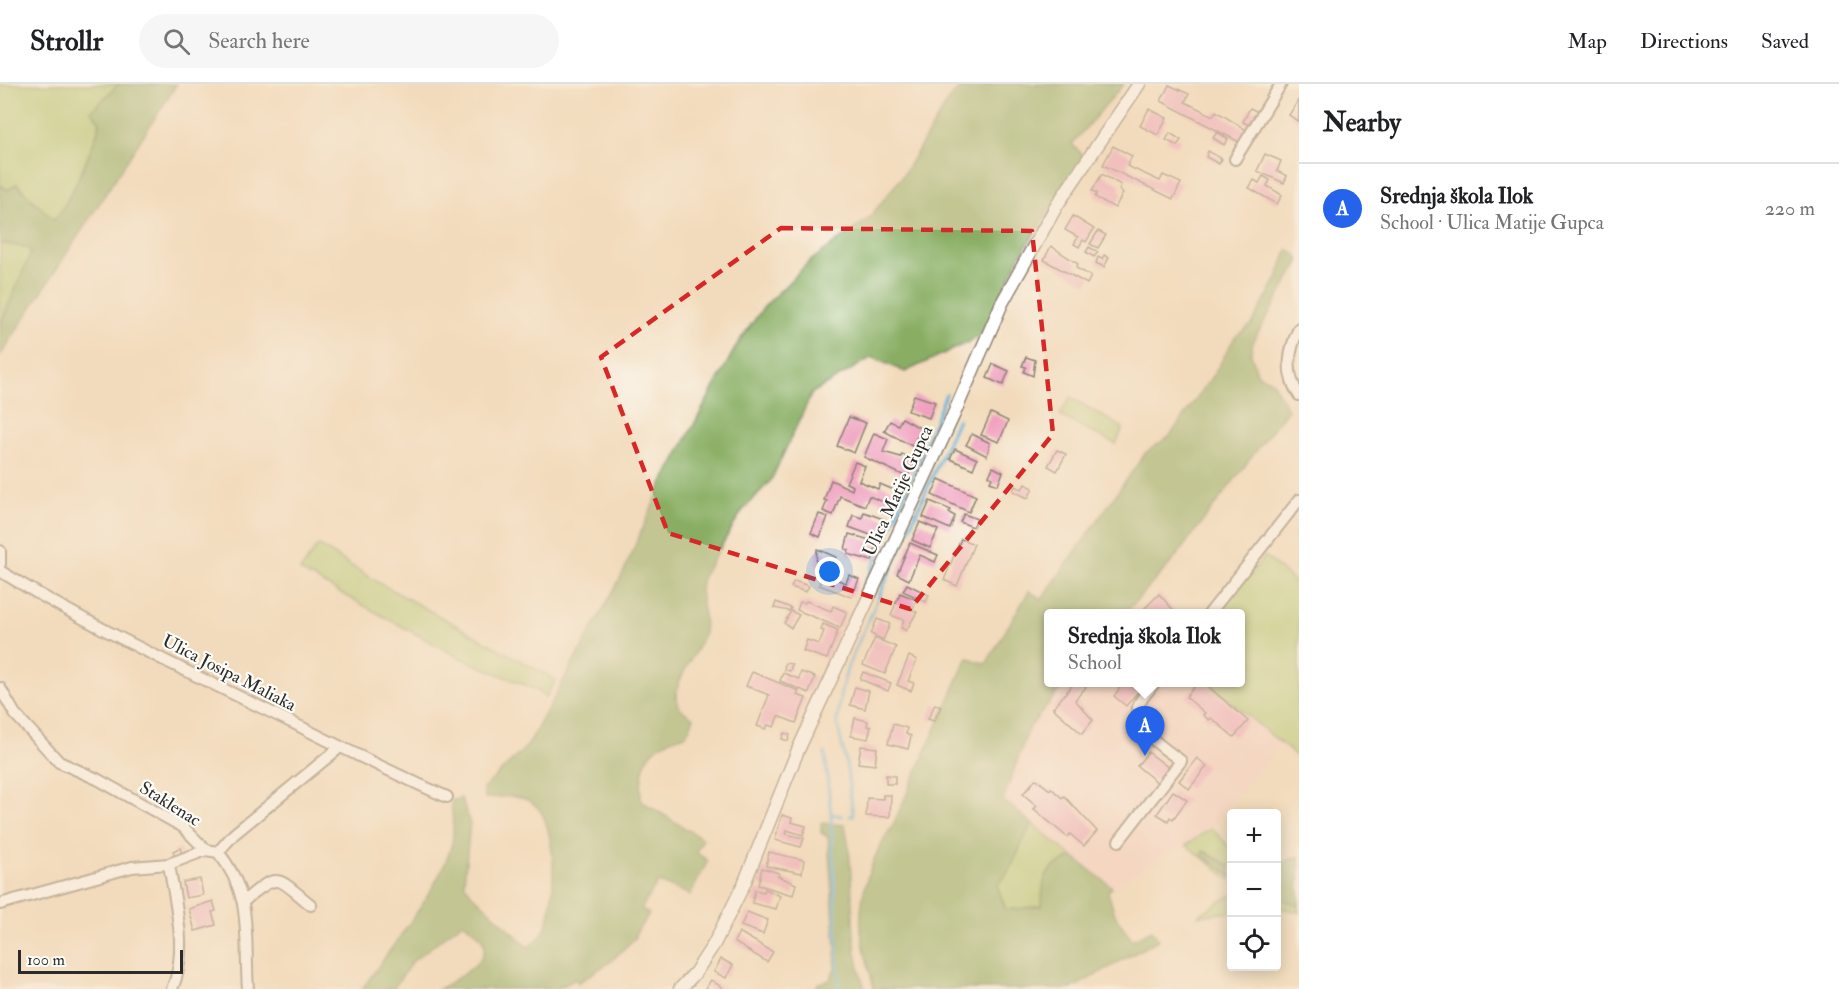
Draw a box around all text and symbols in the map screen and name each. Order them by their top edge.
search box [139,14,559,68]
text: Strollr [30,24,103,59]
icon: search [160,25,193,58]
text: Search here [208,27,310,55]
text: Map [1567,28,1607,55]
text: Directions [1640,28,1728,55]
text: Saved [1761,28,1809,55]
text: Nearby [1323,107,1401,139]
text: Srednja škola Ilok [1380,182,1533,210]
text: A [1336,196,1349,221]
text: 220 m [1765,196,1815,221]
text: School · Ulica Matije Gupca [1380,210,1604,235]
street label: Ulica Matije Gupca [858,421,939,560]
your location [815,557,844,586]
popup [1044,609,1245,687]
text: Srednja škola Ilok [1068,622,1221,650]
street label: Ulica Josipa Maliaka [158,629,300,717]
text: School [1068,650,1122,675]
pin: A [1126,706,1164,756]
street label: Staklenac [135,776,205,832]
map controls [1227,809,1281,971]
button: + [1227,809,1281,863]
button: − [1227,863,1281,917]
button: locate [1227,917,1281,971]
scale bar [18,947,183,974]
text: 100 m [27,950,65,970]

